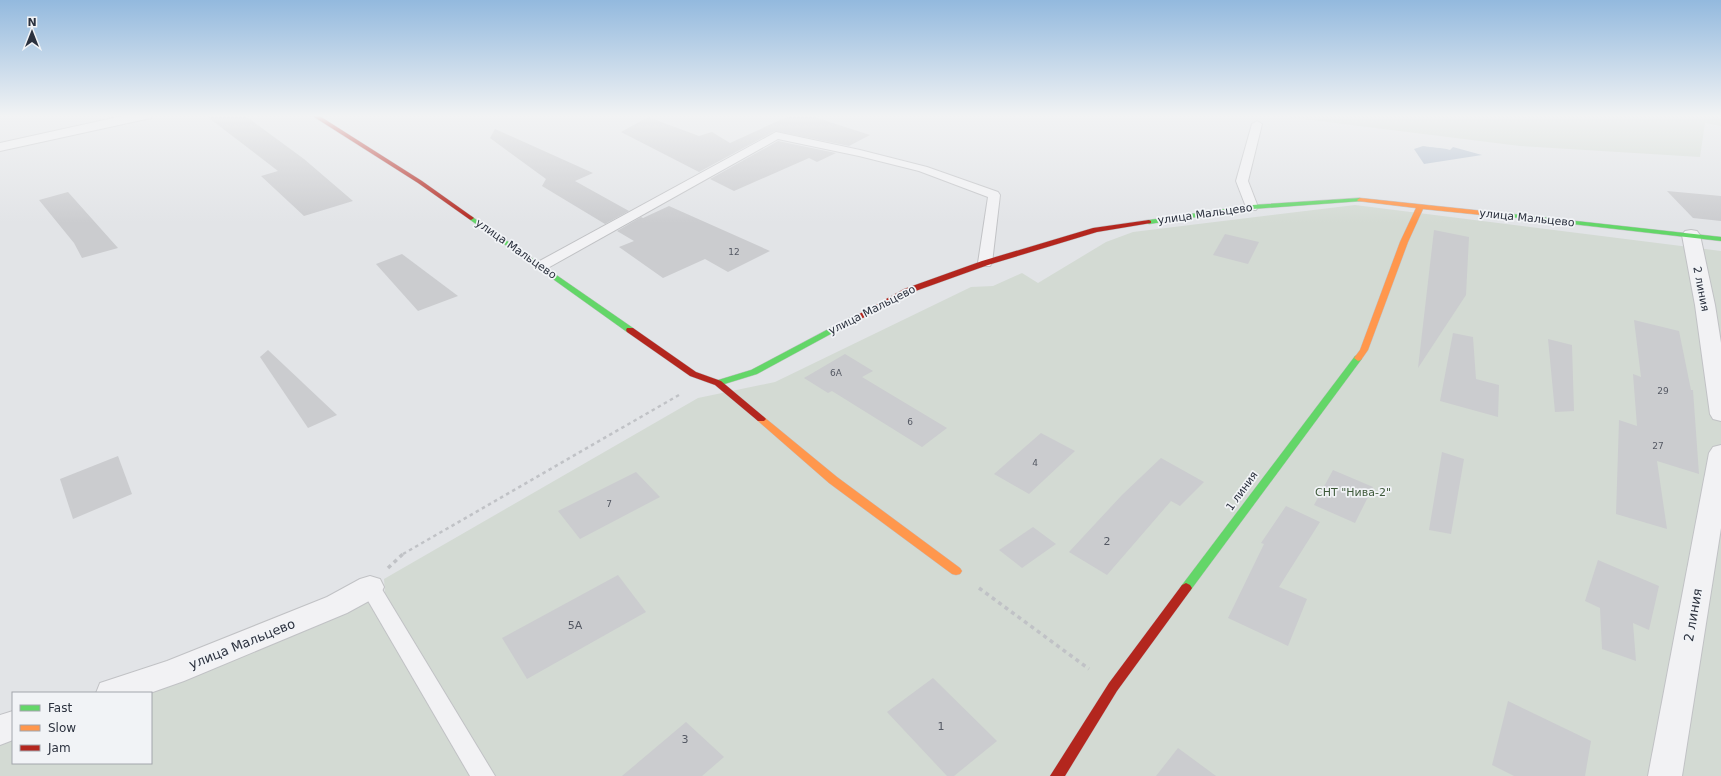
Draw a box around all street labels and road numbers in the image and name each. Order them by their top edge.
street label: улица Мальцево [1157,201,1254,227]
street label: улица Мальцево [1479,207,1575,229]
street label: улица Мальцево [473,216,559,282]
street label: 2 линия [1690,265,1712,313]
street label: улица Мальцево [826,282,918,338]
street label: 1 линия [1223,469,1261,513]
street label: 2 линия [1681,587,1705,643]
street label: улица Мальцево [187,616,297,672]

